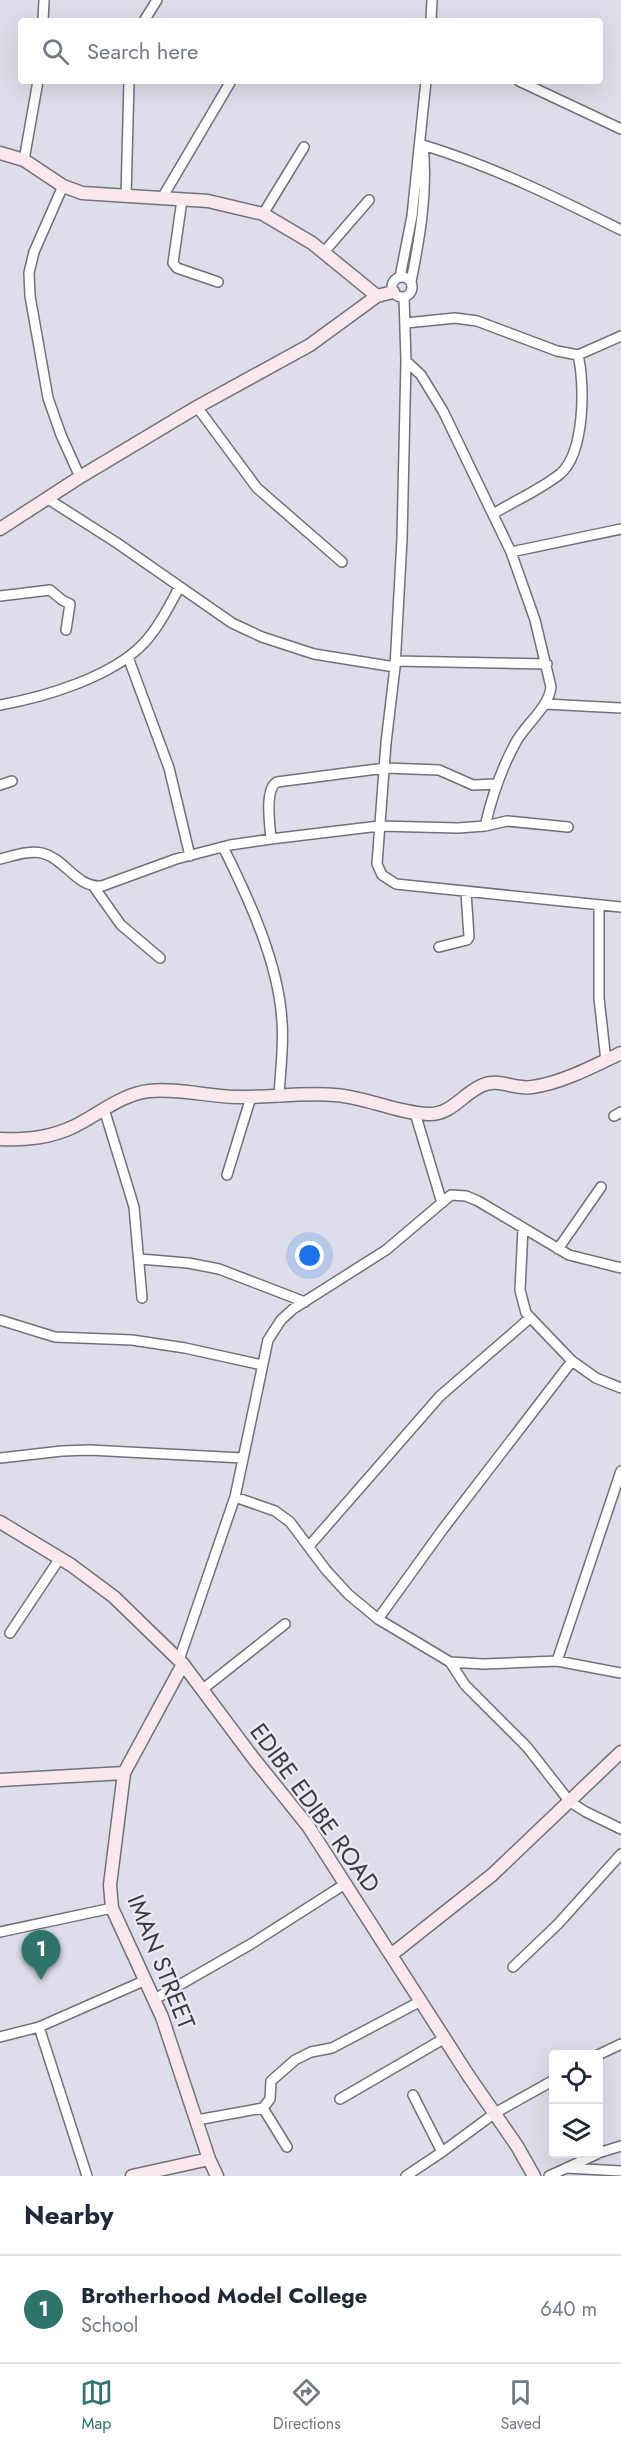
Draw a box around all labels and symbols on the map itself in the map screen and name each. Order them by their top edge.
your location [295,1241,324,1270]
street label: EDIBE EDIBE ROAD [242,1716,389,1900]
street label: IMAN STREET [119,1889,204,2034]
pin: 1 [22,1930,60,1980]

